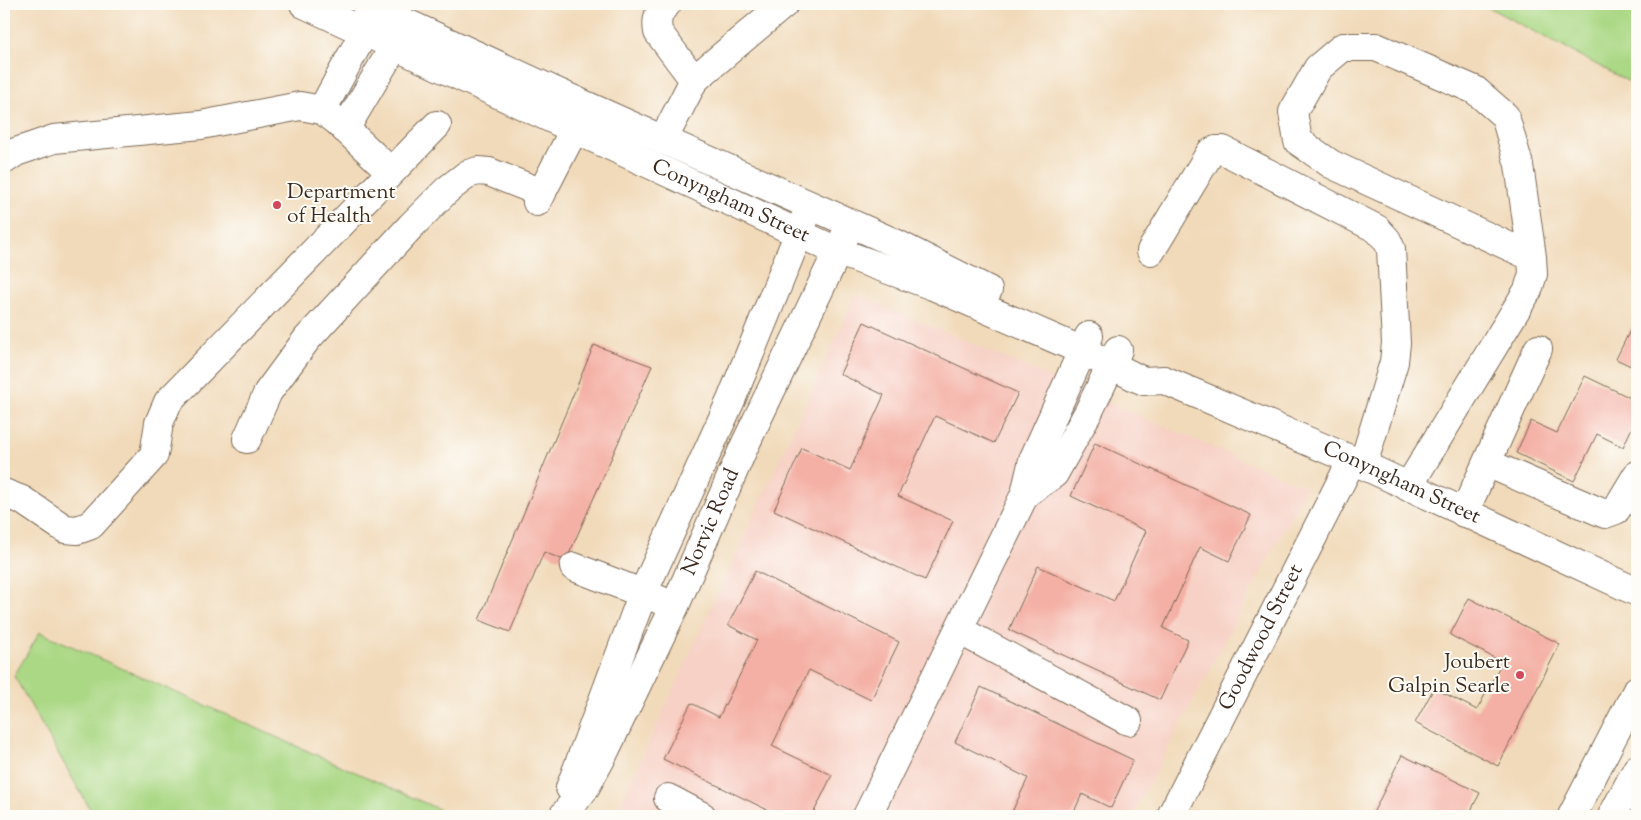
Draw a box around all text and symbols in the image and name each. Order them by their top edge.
street label: Conyngham Street [647,152,814,251]
place label: Department of Health [287,178,396,232]
marker: Department of Health [271,199,283,211]
street label: Conyngham Street [1318,434,1485,532]
street label: Norvic Road [675,464,748,580]
street label: Goodwood Street [1212,559,1311,716]
place label: Joubert Galpin Searle [1388,648,1510,702]
marker: Joubert Galpin Searle [1514,669,1526,681]

